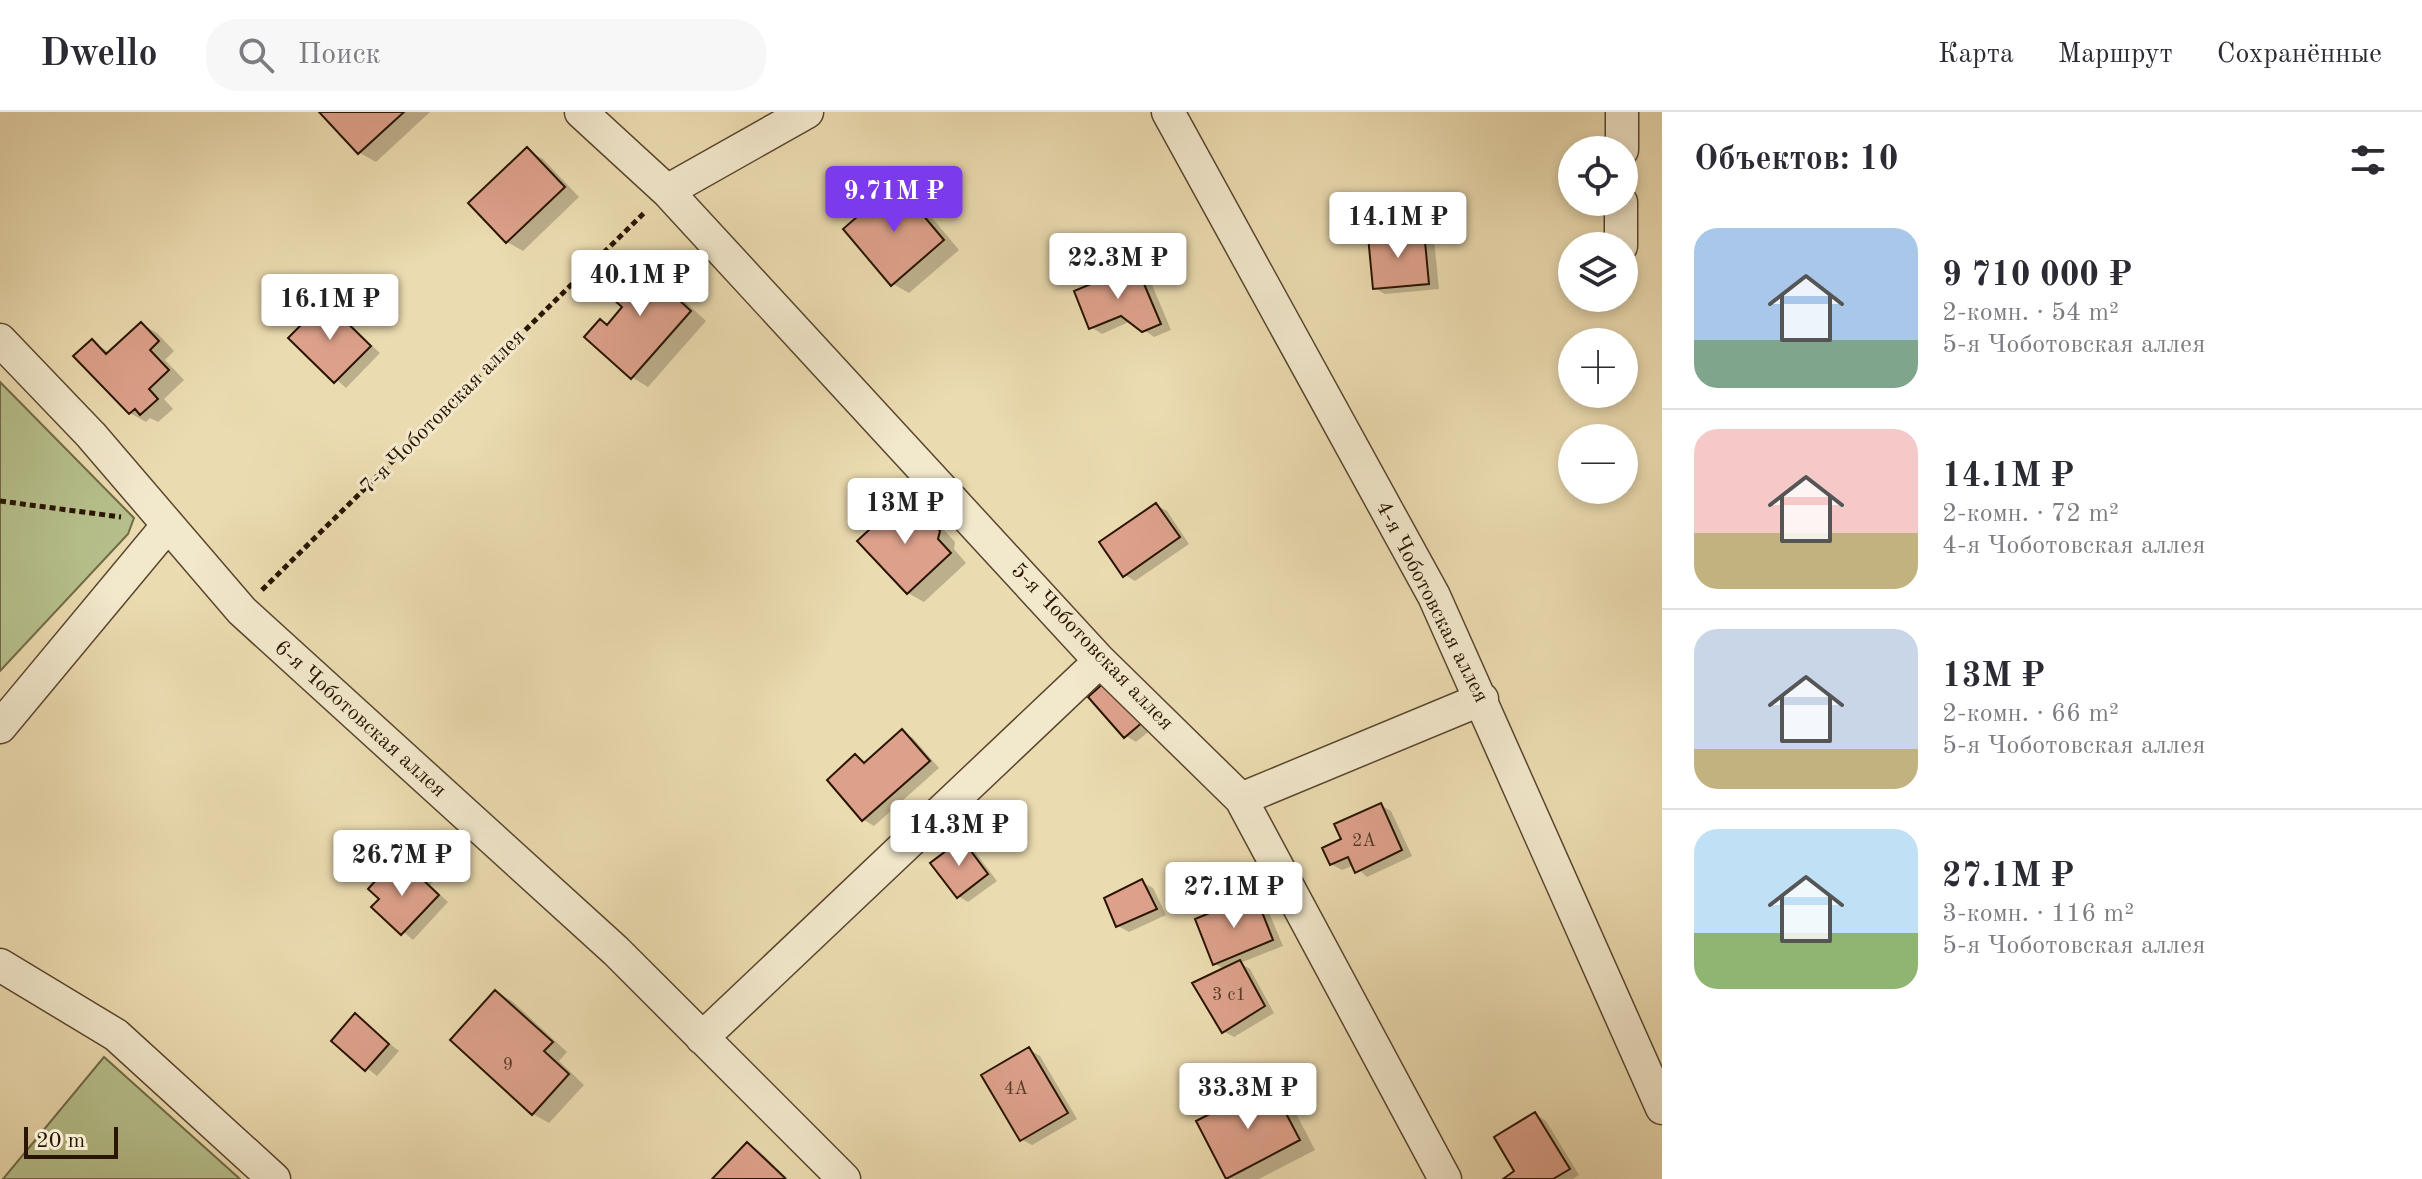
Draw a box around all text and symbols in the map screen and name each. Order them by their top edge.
search box [206,19,766,91]
icon: search [234,33,278,77]
text: Dwello [40,36,158,74]
text: Поиск [298,40,381,70]
text: Карта [1938,41,2014,69]
text: Маршрут [2058,41,2173,69]
text: Сохранённые [2217,41,2382,69]
map controls [1558,136,1638,504]
button: locate [1558,136,1638,216]
icon: filters [2346,138,2390,182]
text: Объектов: 10 [1694,143,1898,177]
pin: 9.71M ₽ [820,166,968,234]
text: 9.71M ₽ [843,179,945,205]
pin: 14.1M ₽ [1324,192,1472,260]
text: 14.1M ₽ [1347,205,1449,231]
button: layers [1558,232,1638,312]
pin: 22.3M ₽ [1044,233,1192,301]
text: 22.3M ₽ [1067,246,1169,272]
pin: 40.1M ₽ [566,250,714,318]
text: 9 710 000 ₽ [1942,259,2132,293]
icon: home [1758,260,1854,356]
text: 40.1M ₽ [589,263,691,289]
pin: 16.1M ₽ [256,274,404,342]
text: 16.1M ₽ [279,287,381,313]
text: 2-комн. · 54 m² [1942,300,2119,326]
street label: 7-я Чоботовская аллея [356,325,530,499]
button: + [1558,328,1638,408]
text: 5-я Чоботовская аллея [1942,332,2205,358]
button: − [1558,424,1638,504]
text: 14.1M ₽ [1942,460,2074,494]
icon: home [1758,461,1854,557]
pin: 13M ₽ [849,478,961,546]
text: 13M ₽ [866,491,944,517]
street label: 4-я Чоботовская аллея [1372,498,1492,706]
text: 2-комн. · 72 m² [1942,501,2119,527]
text: 4-я Чоботовская аллея [1942,533,2205,559]
street label: 5-я Чоботовская аллея [1007,559,1177,735]
street label: 6-я Чоботовская аллея [270,636,450,802]
text: 13M ₽ [1942,660,2045,694]
icon: home [1758,661,1854,757]
text: 2-комн. · 66 m² [1942,701,2119,727]
text: 5-я Чоботовская аллея [1942,733,2205,759]
pin: 14.3M ₽ [885,800,1033,868]
text: 14.3M ₽ [908,813,1010,839]
pin: 26.7M ₽ [328,830,476,898]
house number: 2А [1352,832,1376,850]
text: 26.7M ₽ [351,843,453,869]
text: 27.1M ₽ [1942,860,2074,894]
icon: home [1758,861,1854,957]
pin: 27.1M ₽ [1160,862,1308,930]
text: 27.1M ₽ [1183,875,1285,901]
text: 3-комн. · 116 m² [1942,901,2134,927]
text: 5-я Чоботовская аллея [1942,933,2205,959]
house number: 3 с1 [1212,986,1246,1004]
house number: 9 [503,1056,513,1074]
pin: 33.3M ₽ [1174,1063,1322,1131]
text: 33.3M ₽ [1197,1076,1299,1102]
house number: 4А [1004,1080,1028,1098]
scale bar [24,1123,118,1159]
text: 20 m [36,1130,85,1152]

